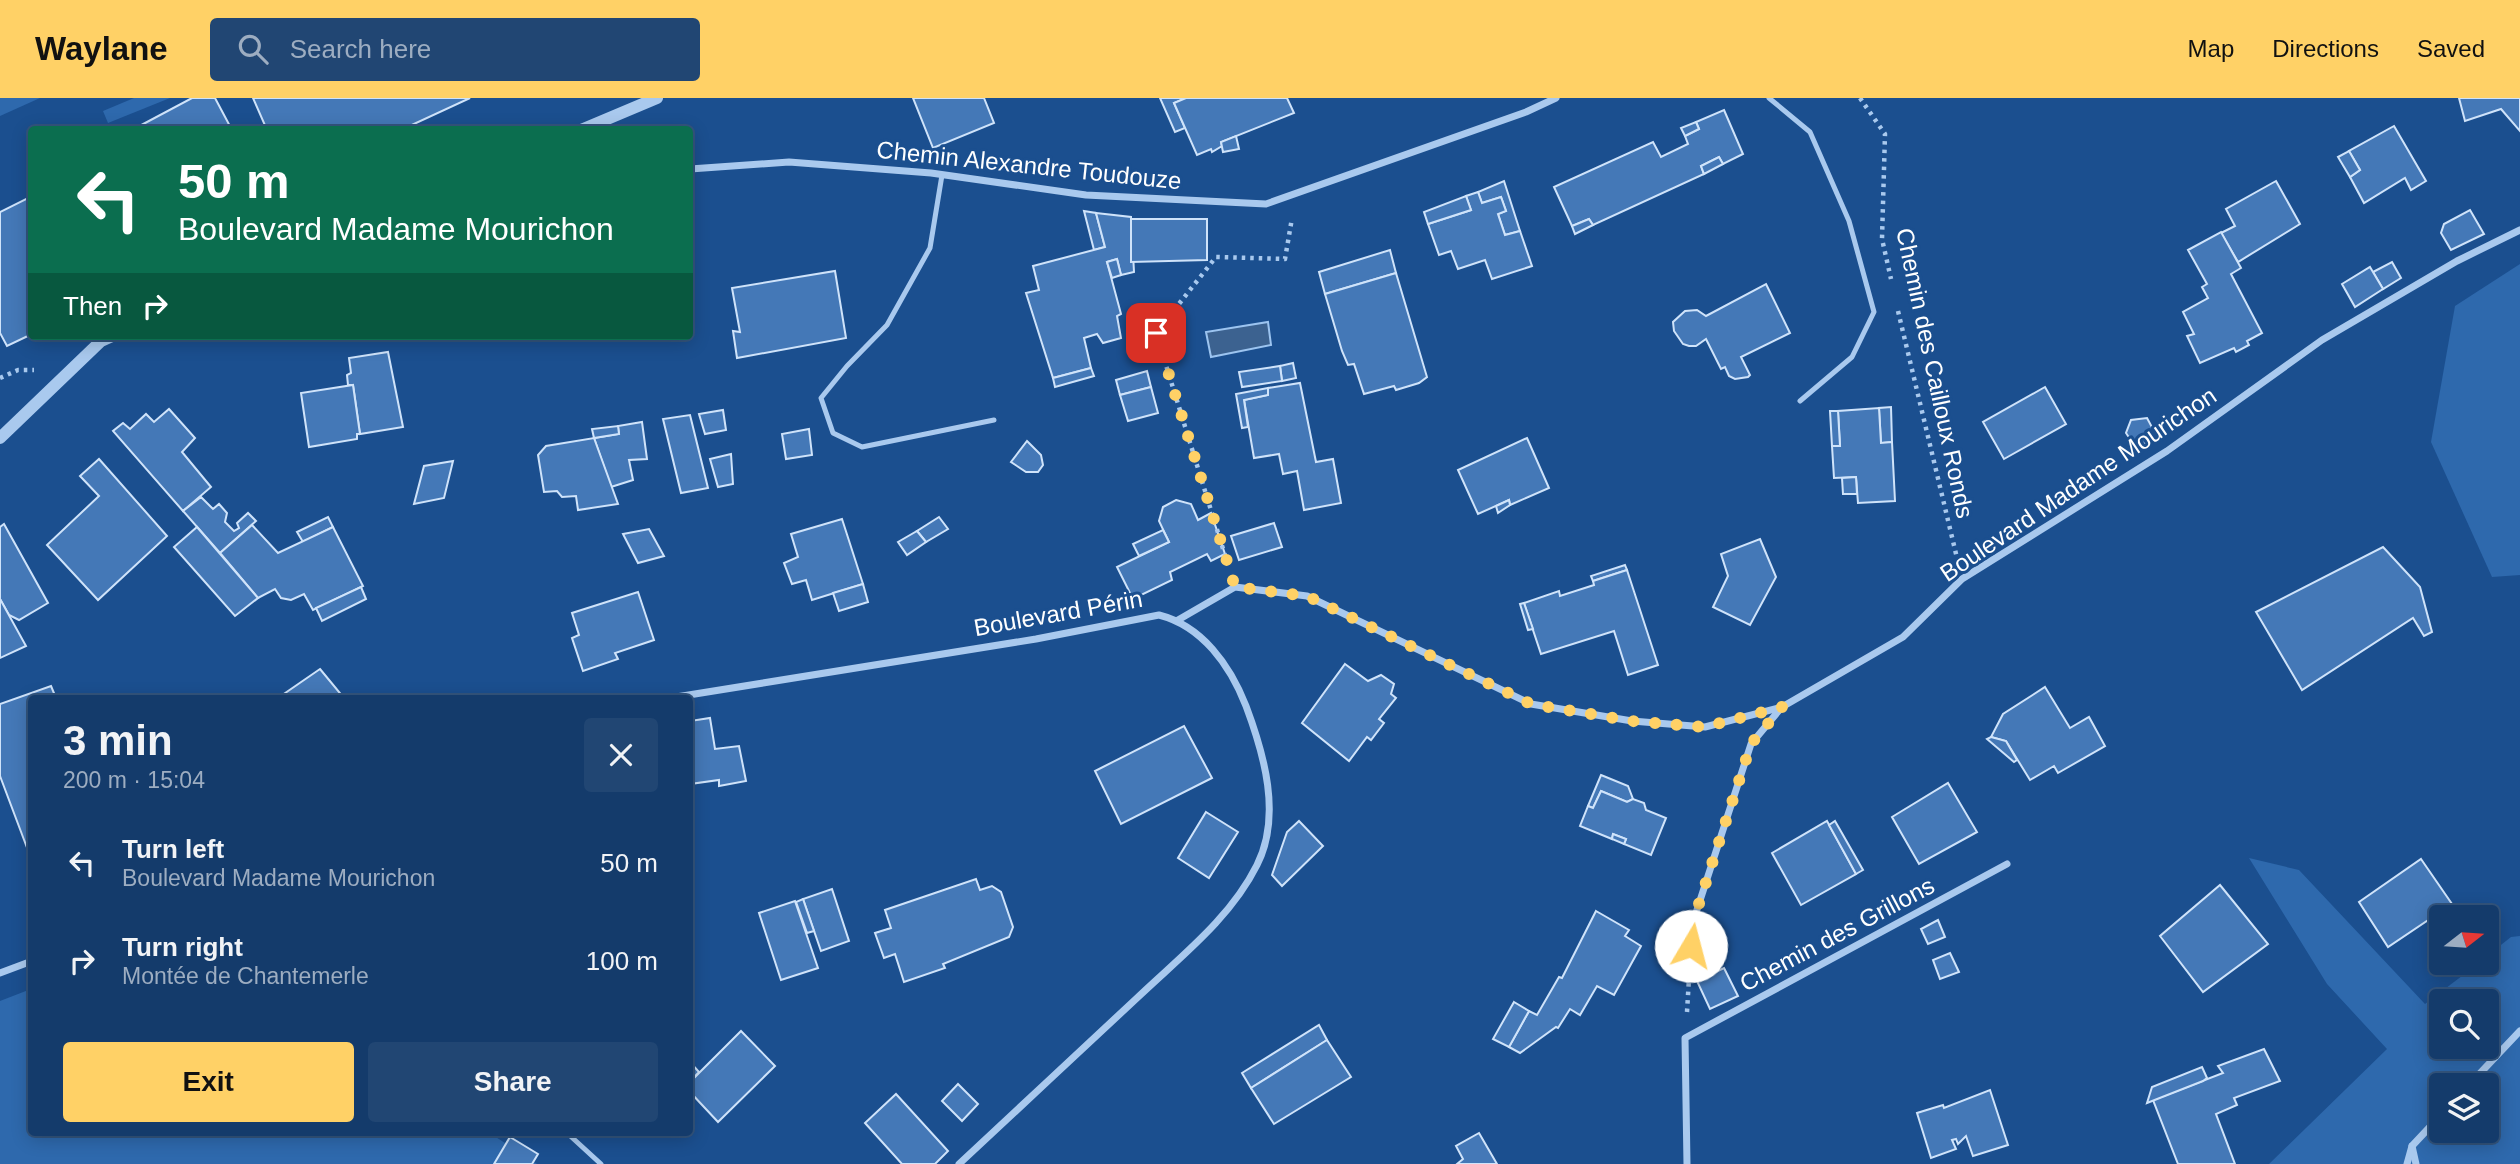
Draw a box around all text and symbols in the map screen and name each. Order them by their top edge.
search box [210,18,700,81]
text: Waylane [35,30,168,67]
icon: search [234,30,272,68]
text: Search here [290,34,431,64]
text: Map [2188,35,2234,62]
text: Directions [2272,35,2379,62]
text: Saved [2417,35,2485,62]
street label: Chemin Alexandre Toudouze [875,136,1183,194]
icon: left [63,154,154,245]
text: 50 m [178,154,290,208]
text: Boulevard Madame Mourichon [178,211,614,247]
street label: Chemin des Cailloux Ronds [1891,225,1979,521]
icon: right [136,287,174,325]
text: Then [63,291,122,321]
pin [1126,303,1186,363]
icon: arrive [1137,314,1175,352]
street label: Boulevard Madame Mourichon [1935,381,2221,587]
street label: Boulevard Périn [972,585,1144,641]
text: 3 min [63,717,173,764]
button: close [584,718,658,792]
text: 200 m · 15:04 [63,767,205,793]
text: Turn left [122,834,224,864]
icon: left [63,844,101,882]
text: 50 m [600,848,658,878]
text: Boulevard Madame Mourichon [122,865,435,891]
street label: Chemin des Grillons [1735,871,1939,997]
north arrow [2429,905,2499,975]
map controls [2429,905,2499,1143]
position arrow [1654,909,1728,983]
text: Turn right [122,932,243,962]
icon: right [63,942,101,980]
text: 100 m [586,946,658,976]
text: Montée de Chantemerle [122,963,369,989]
button: search [2429,989,2499,1059]
button: Exit [63,1042,354,1122]
button: Share [368,1042,658,1122]
button: layers [2429,1073,2499,1143]

